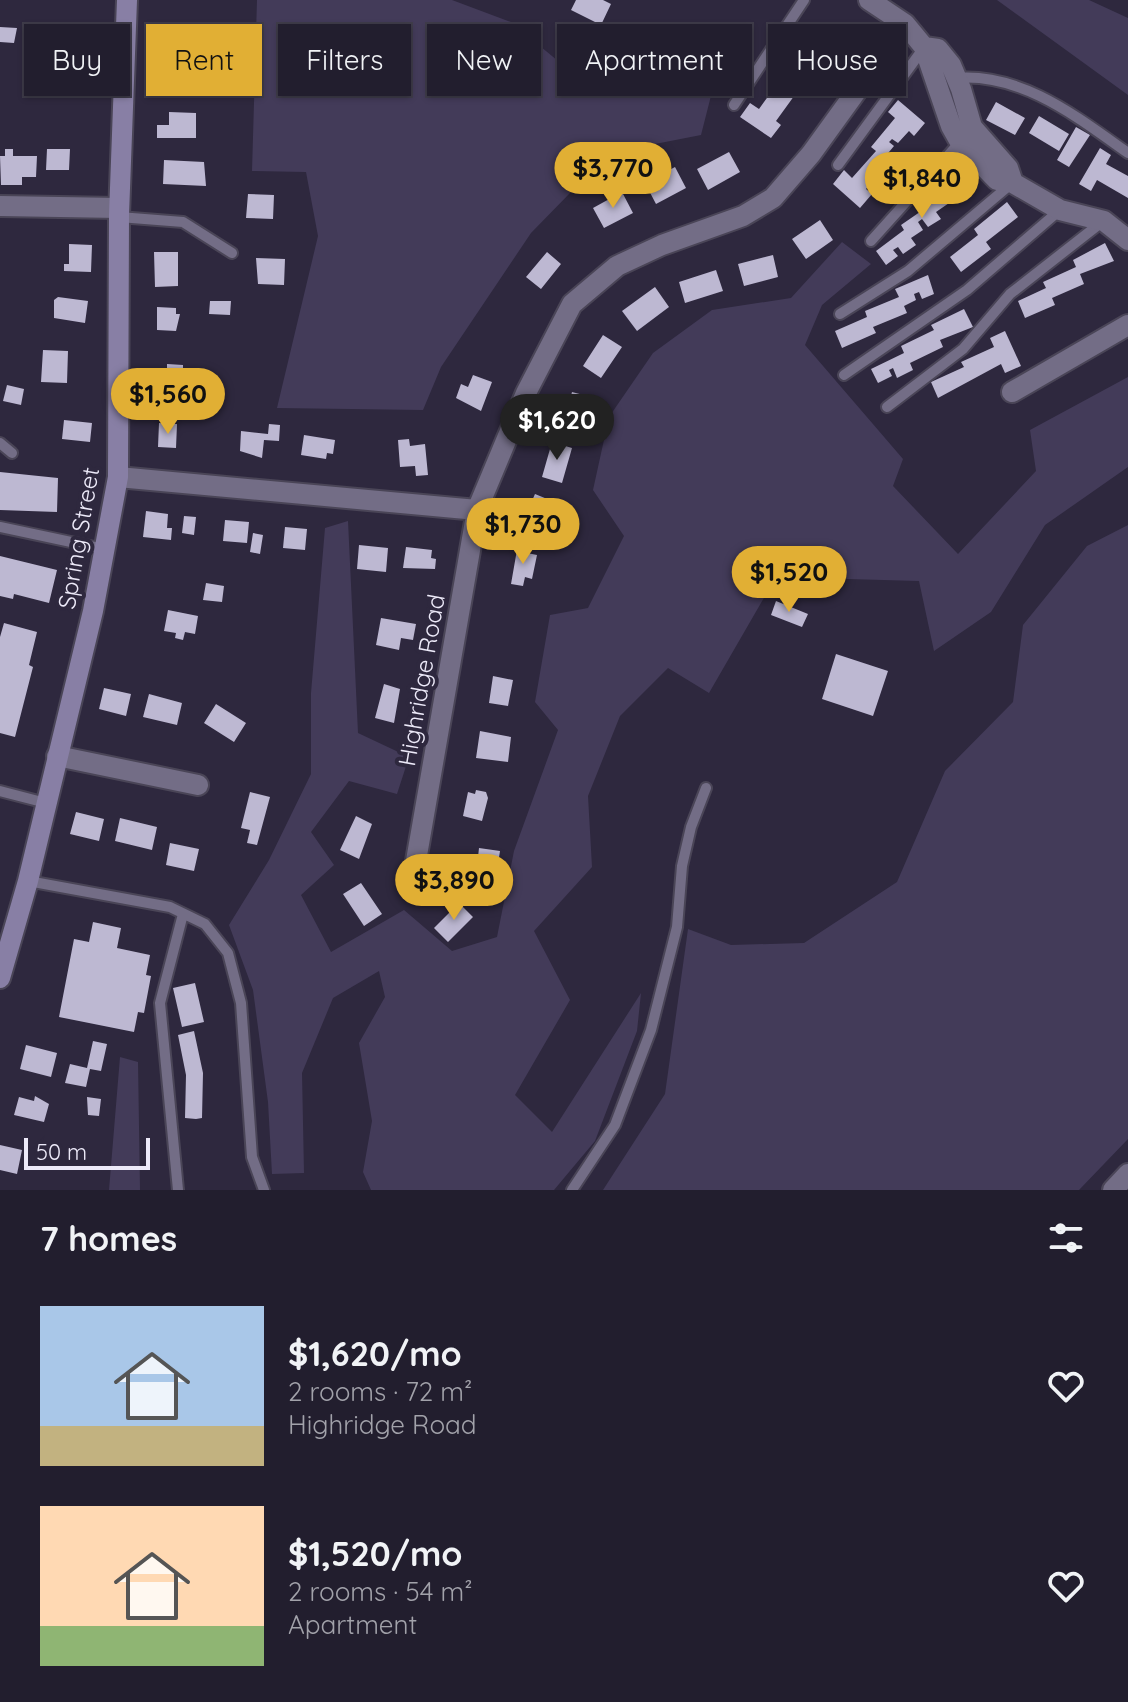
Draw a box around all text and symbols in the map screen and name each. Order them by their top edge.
chip: Buy [24,24,130,96]
chip: Rent [146,24,262,96]
chip: Filters [278,24,411,96]
chip: New [427,24,541,96]
chip: Apartment [557,24,752,96]
chip: House [768,24,906,96]
pin: $3,770 [548,142,678,210]
text: $3,770 [572,151,654,184]
pin: $1,840 [857,152,987,220]
text: $1,840 [883,161,961,194]
pin: $1,560 [103,368,233,436]
text: $1,560 [129,377,207,410]
pin: $1,620 [492,394,622,462]
text: $1,620 [518,403,596,436]
street label: Spring Street [51,465,105,611]
pin: $1,730 [458,498,588,566]
text: $1,730 [485,507,562,540]
pin: $1,520 [724,546,854,614]
text: $1,520 [750,555,828,588]
street label: Highridge Road [391,592,451,768]
pin: $3,890 [389,854,519,922]
text: $3,890 [413,863,495,896]
scale bar [24,1134,150,1170]
text: 50 m [36,1138,87,1166]
icon: filters [1044,1216,1088,1260]
text: 7 homes [40,1217,177,1260]
text: $1,620/mo [288,1332,462,1375]
icon: home [104,1338,200,1434]
icon: heart [1044,1364,1088,1408]
text: 2 rooms · 72 m² [288,1375,472,1408]
text: Highridge Road [288,1408,477,1441]
text: $1,520/mo [288,1532,463,1575]
icon: home [104,1538,200,1634]
icon: heart [1044,1564,1088,1608]
text: 2 rooms · 54 m² [288,1575,472,1608]
text: Apartment [288,1608,417,1641]

